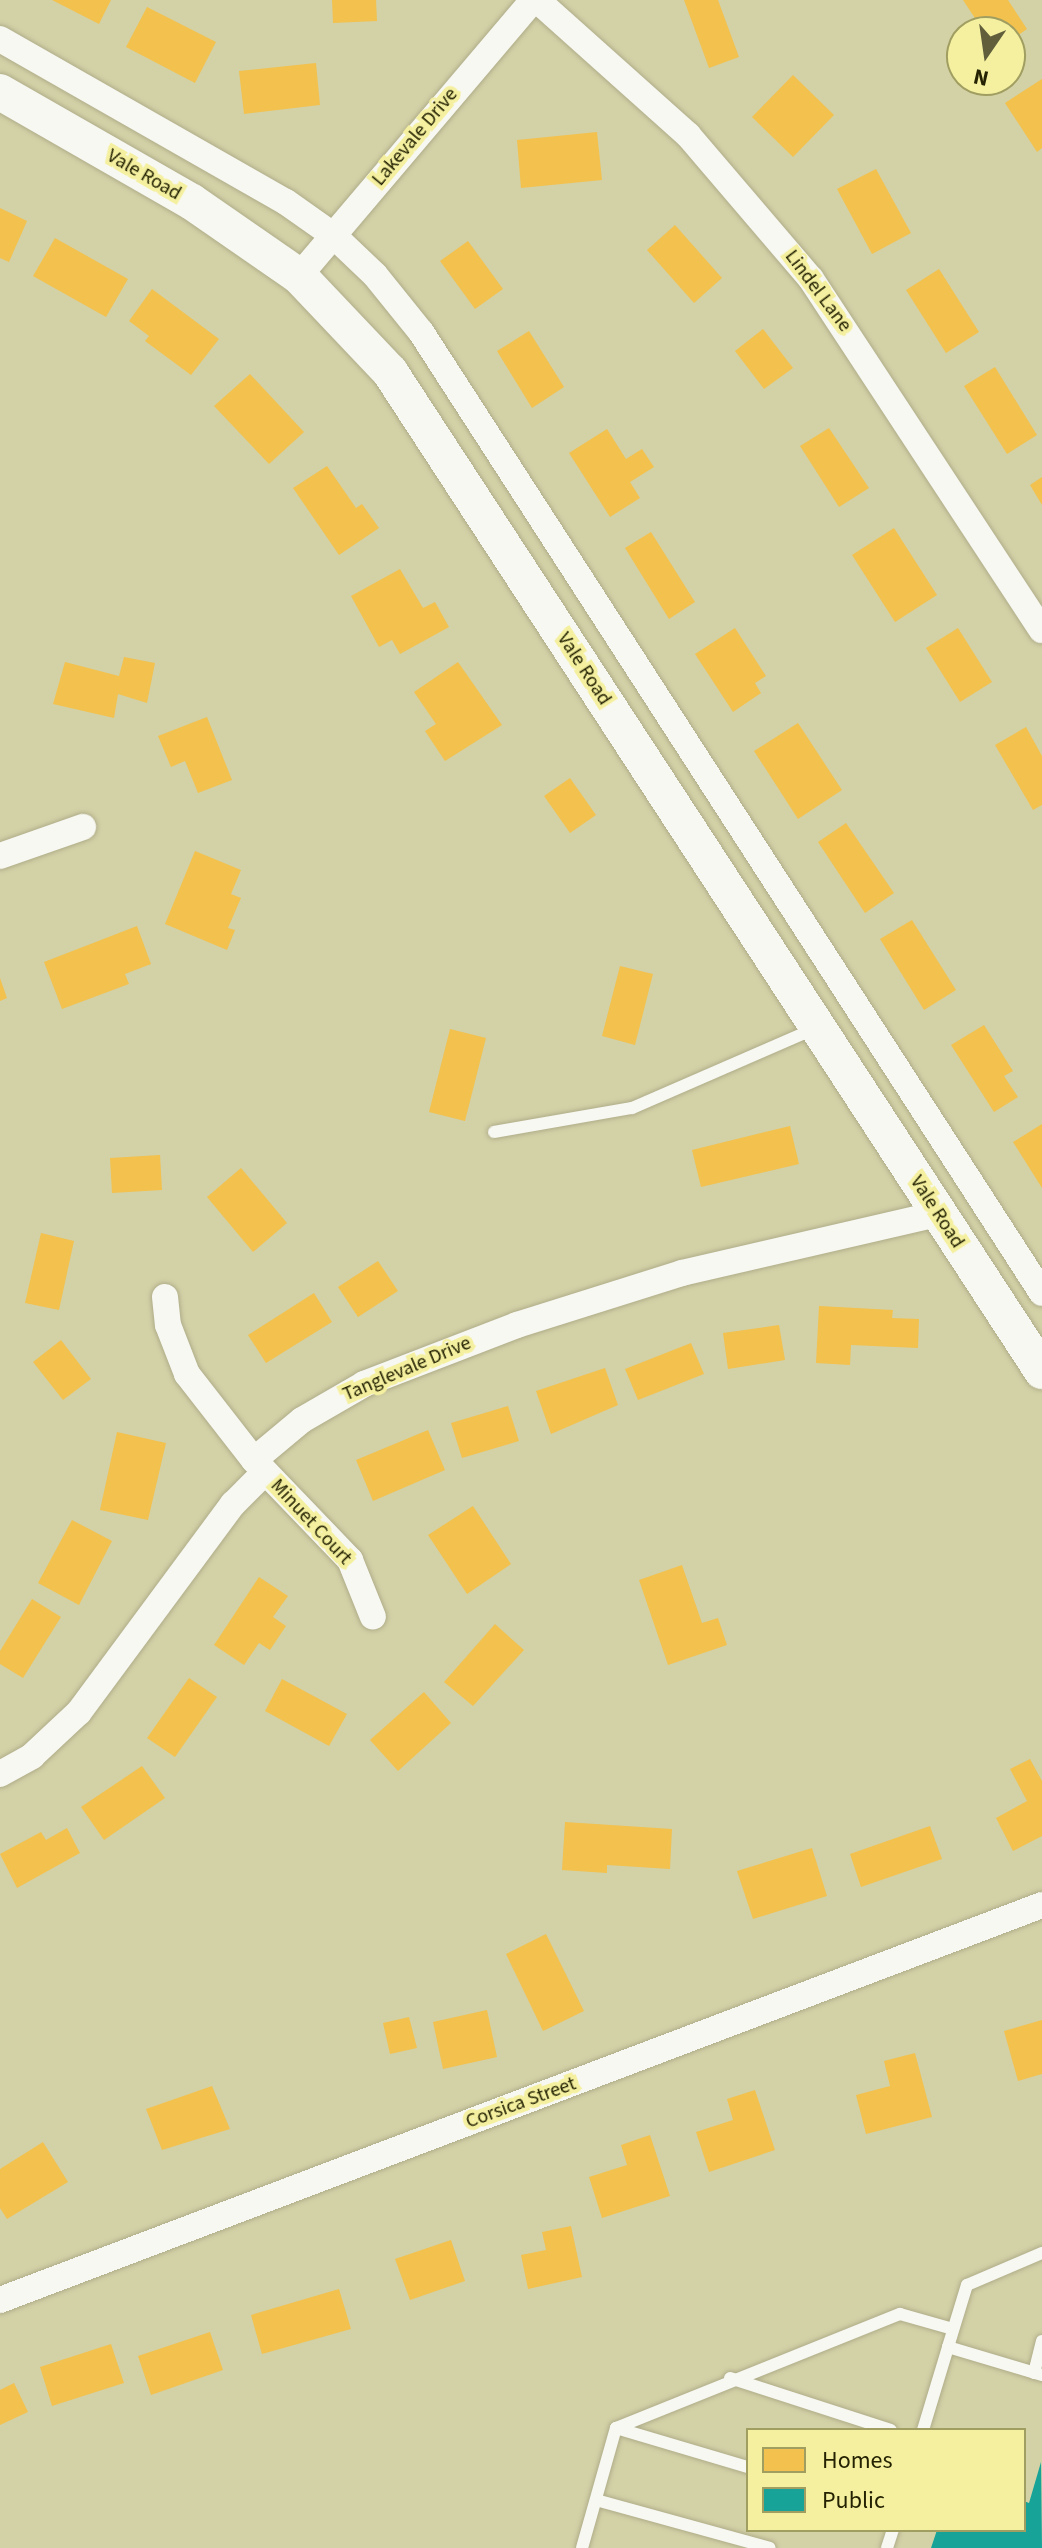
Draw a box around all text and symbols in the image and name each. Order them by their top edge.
north arrow [946,16,1026,96]
text: N [970,60,992,95]
street label: Lakevale Drive [367,83,463,191]
street label: Vale Road [103,144,185,206]
street label: Lindel Lane [779,245,857,337]
street label: Vale Road [552,628,616,710]
street label: Vale Road [905,1171,969,1253]
street label: Tanglevale Drive [339,1331,475,1407]
street label: Minuet Court [265,1474,357,1570]
street label: Corsica Street [463,2072,579,2134]
legend [746,2428,1026,2532]
text: Homes [822,2443,893,2478]
text: Public [822,2483,885,2518]

